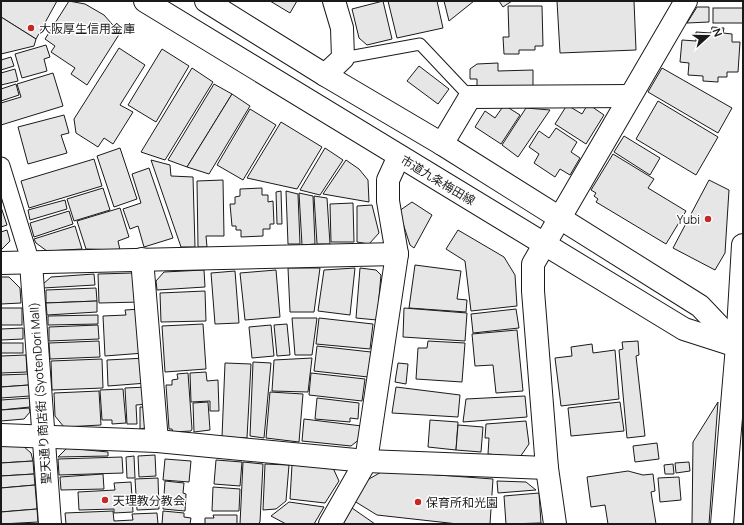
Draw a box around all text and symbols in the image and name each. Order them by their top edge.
north arrow [688,16,728,56]
place label: 大阪厚生信用金庫 [39,20,135,37]
marker: 大阪厚生信用金庫 [26,23,36,33]
text: N [709,26,726,39]
street label: 市道九条梅田線 [398,151,478,209]
place label: Yubi [677,211,700,228]
marker: Yubi [703,214,713,224]
street label: 聖天通り商店街 (SyotenDori Mall) [25,301,55,485]
place label: 天理教分教会 [113,492,185,509]
place label: 保育所和光園 [426,494,498,511]
marker: 天理教分教会 [100,495,110,505]
marker: 保育所和光園 [413,497,423,507]

